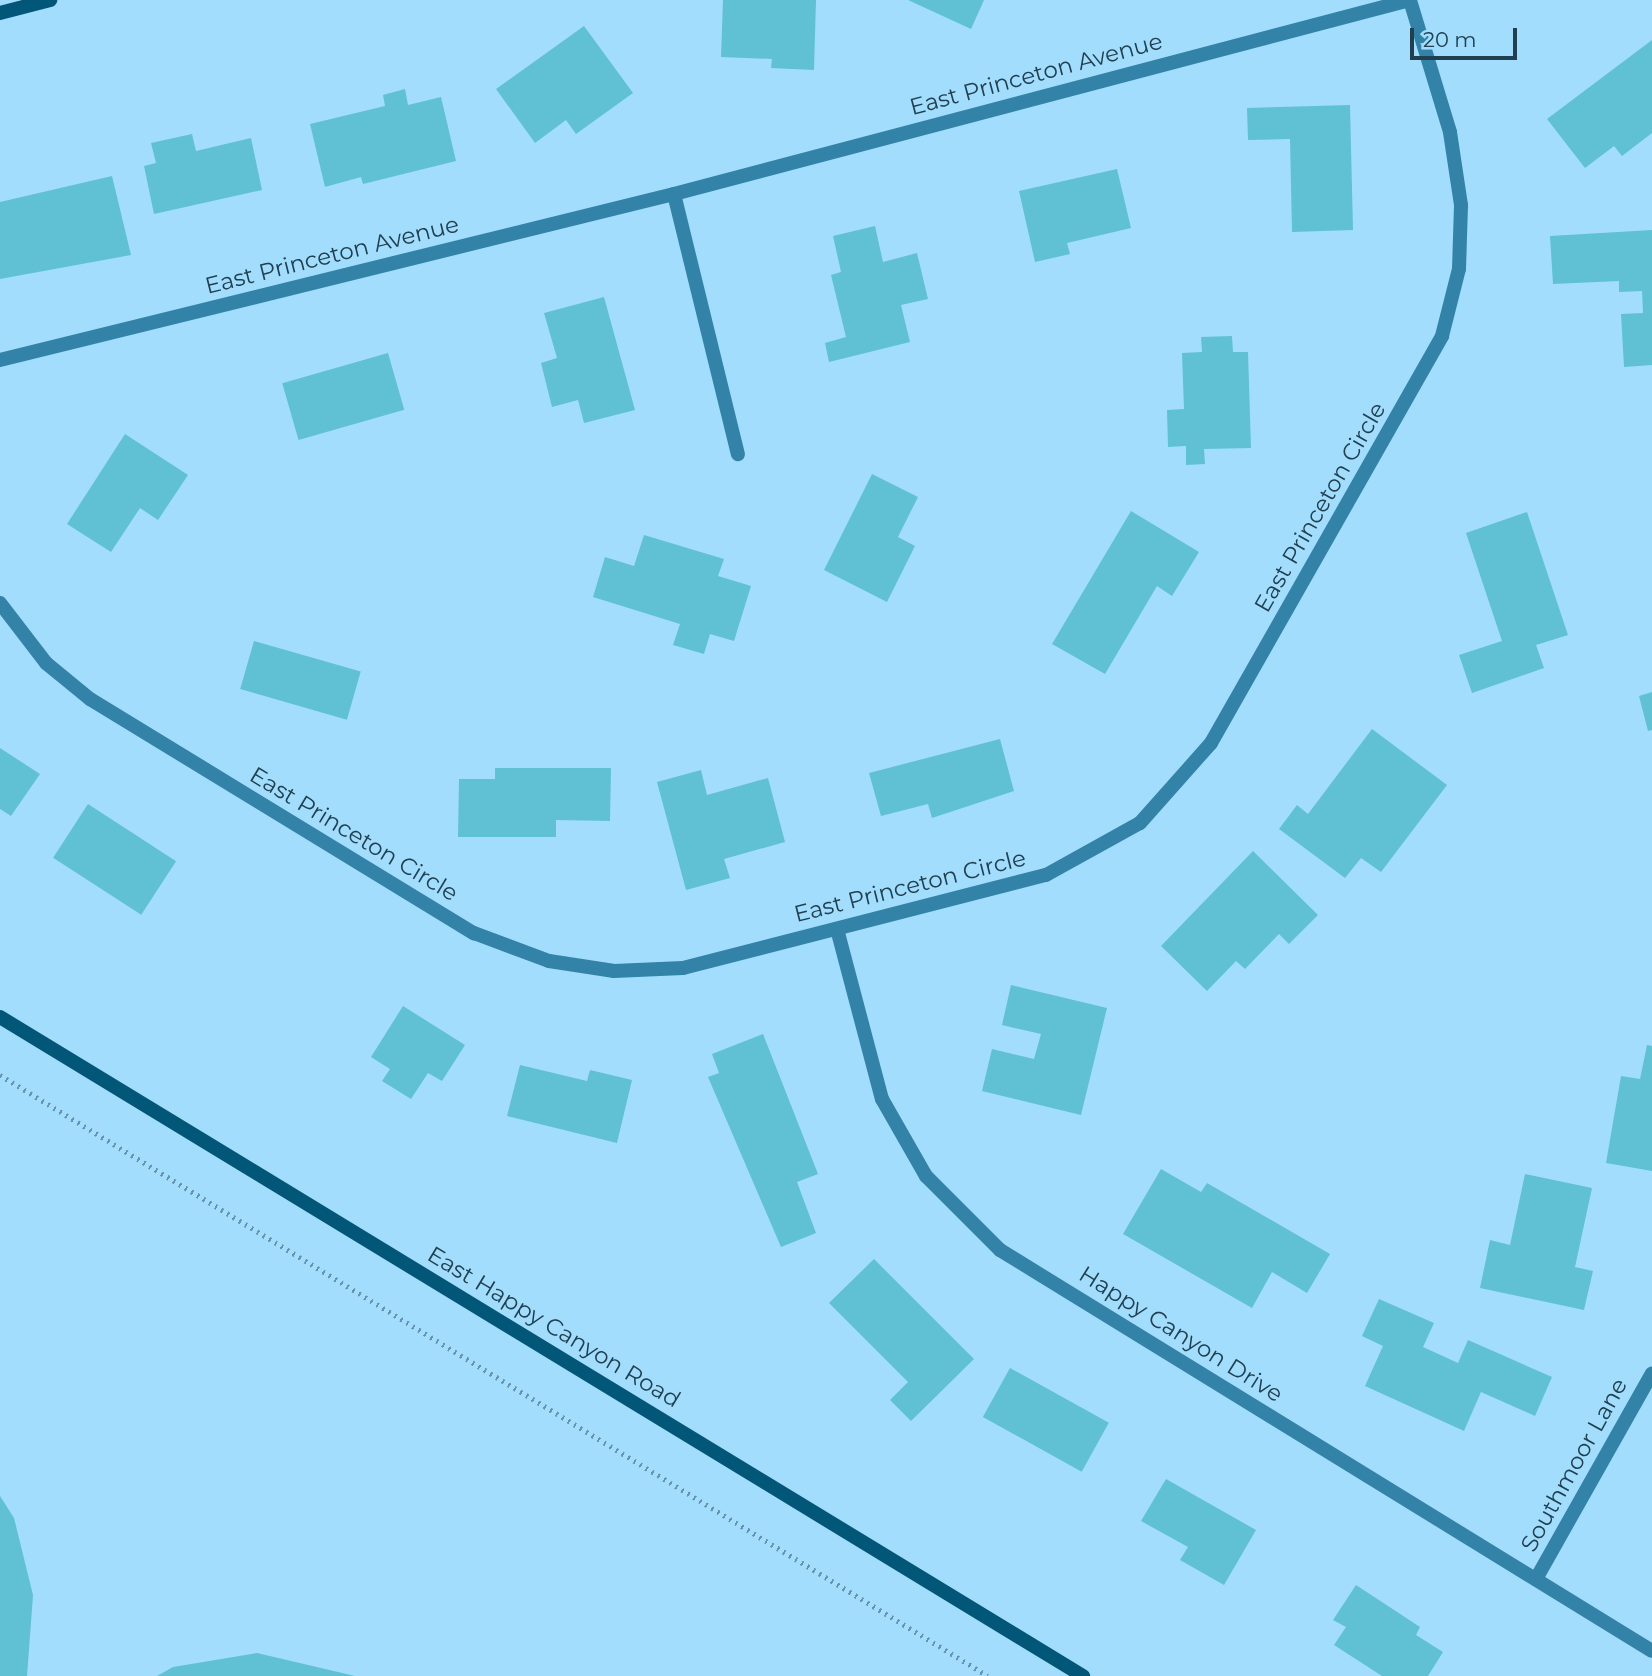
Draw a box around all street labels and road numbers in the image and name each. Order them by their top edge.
street label: East Princeton Avenue [907,27,1165,121]
street label: East Princeton Avenue [202,210,462,300]
street label: East Princeton Circle [1249,397,1391,617]
street label: East Princeton Circle [245,761,463,907]
street label: East Princeton Circle [791,844,1029,928]
street label: East Happy Canyon Road [423,1240,685,1414]
street label: Happy Canyon Drive [1074,1260,1288,1408]
street label: Southmoor Lane [1515,1373,1633,1557]

